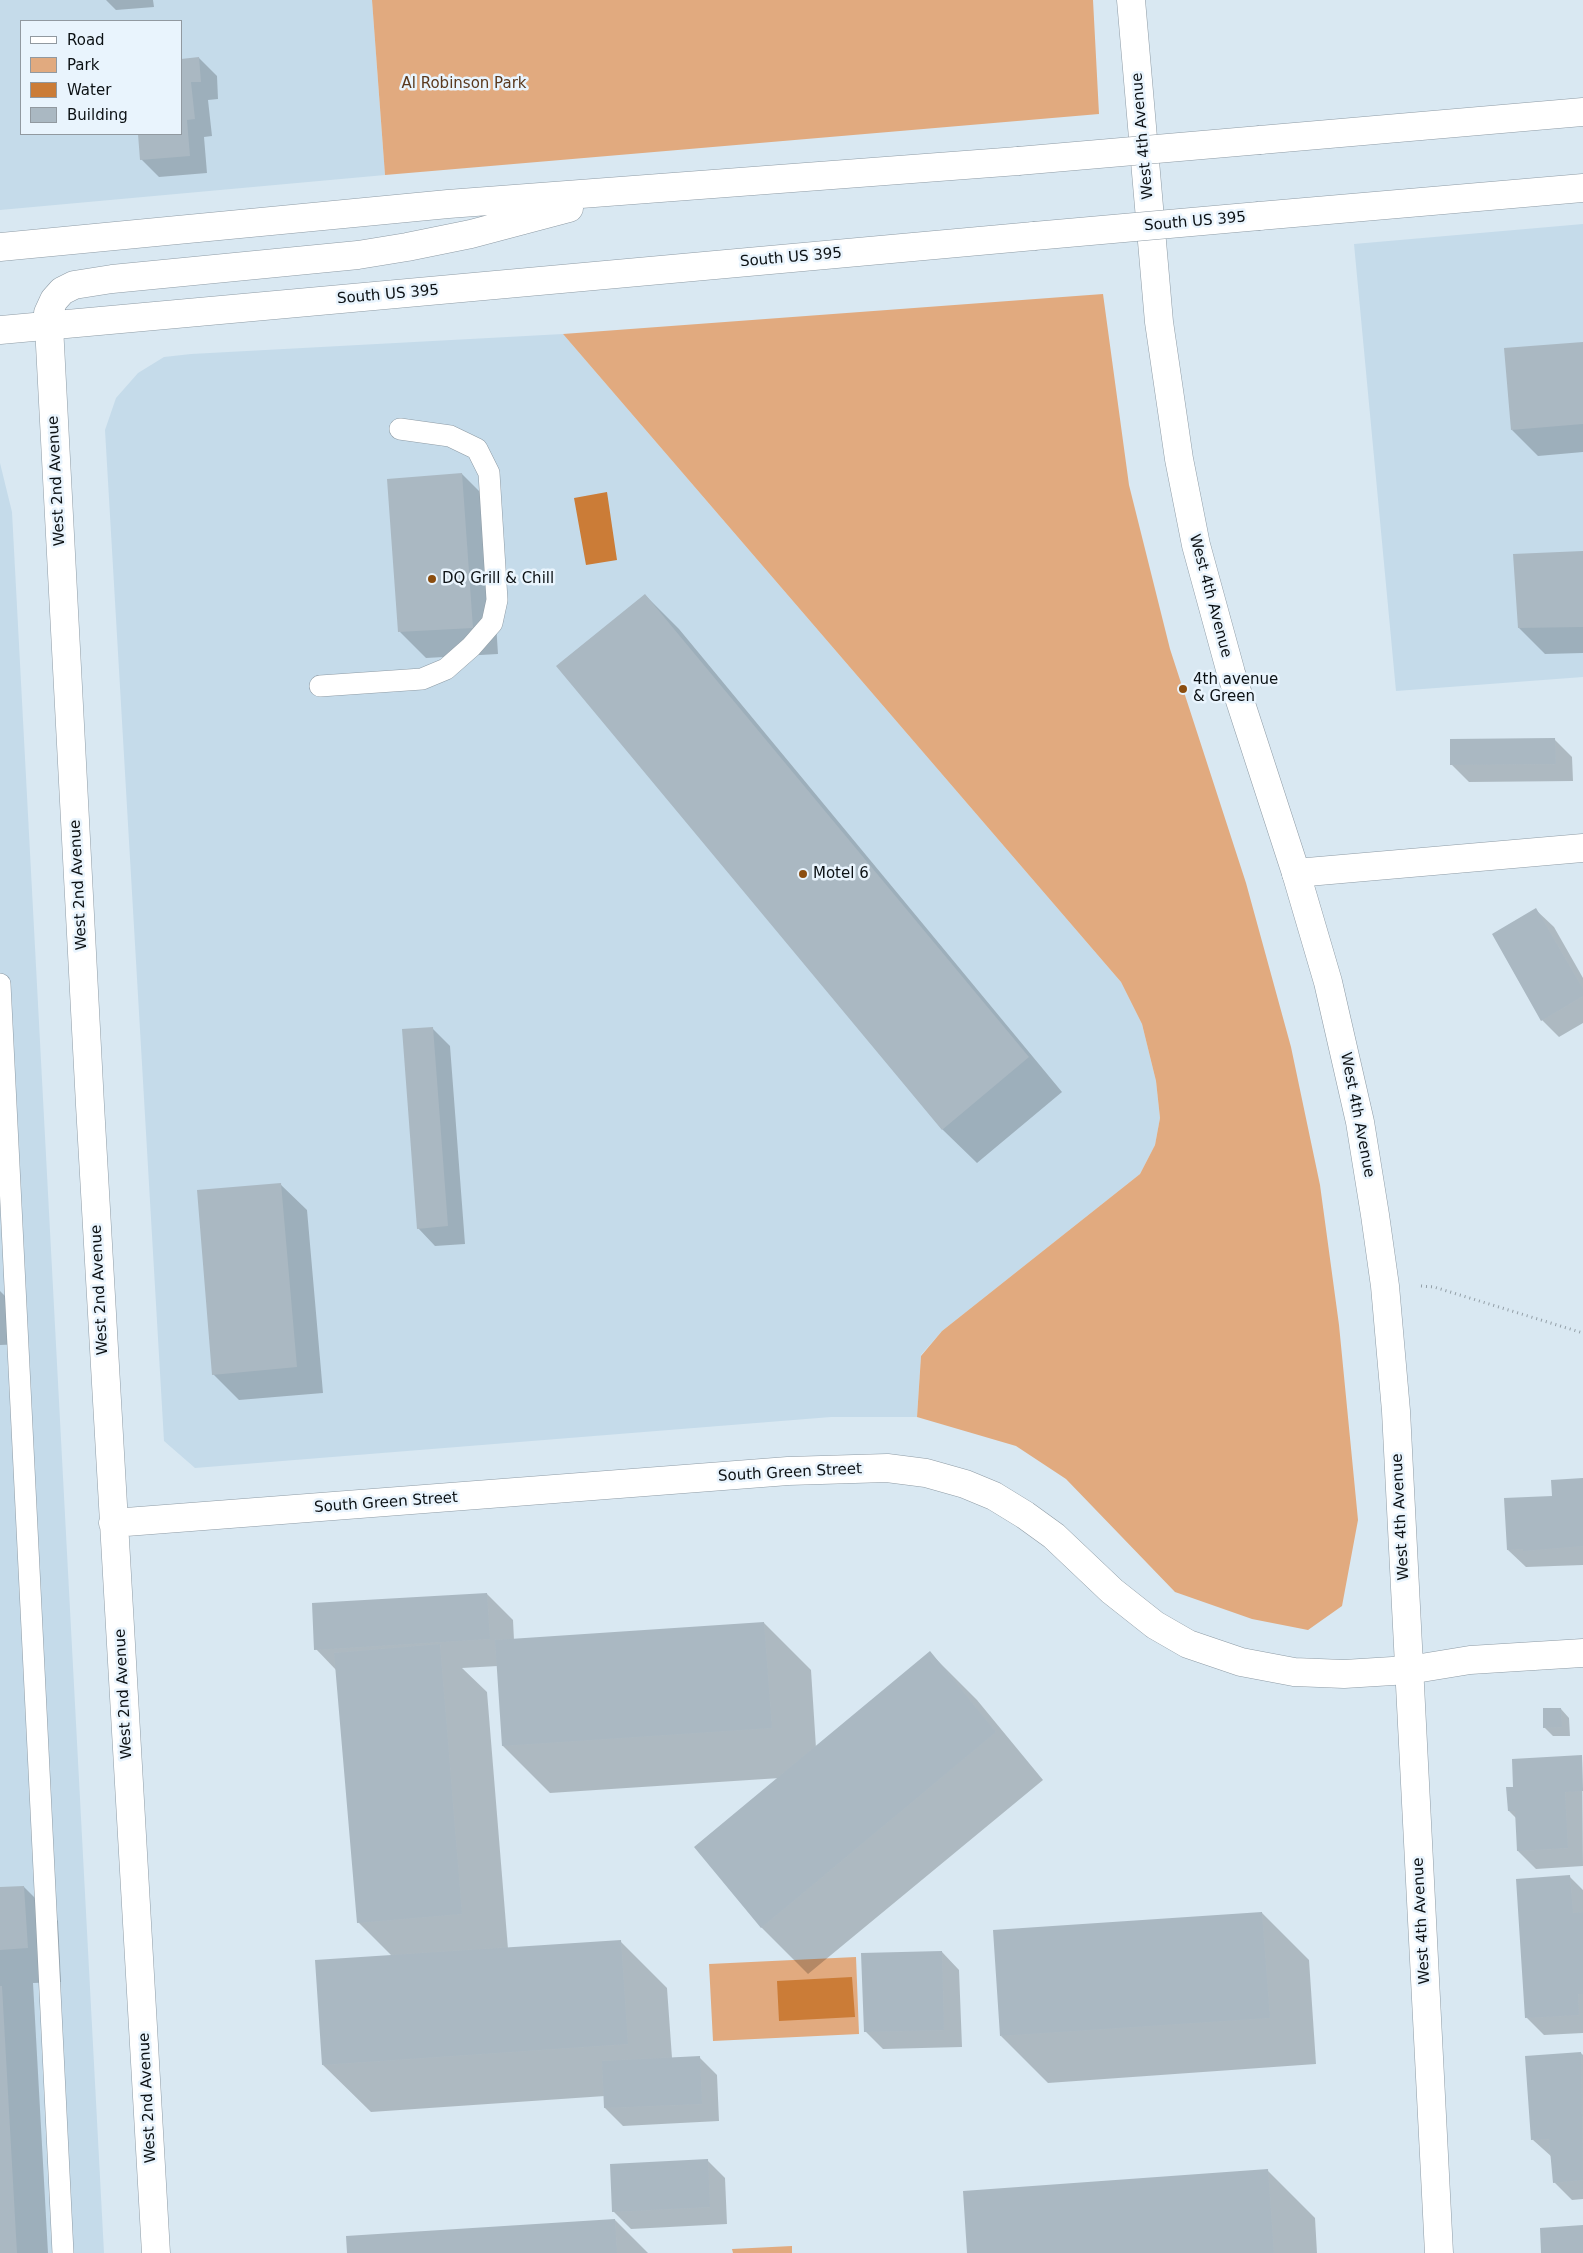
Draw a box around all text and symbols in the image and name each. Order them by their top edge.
legend [20,20,182,135]
text: Road [67,31,105,49]
text: Park [67,56,99,74]
street label: West 4th Avenue [1128,72,1158,200]
park label: Al Robinson Park [401,75,527,93]
text: Water [67,81,111,99]
text: Building [67,106,128,124]
street label: South US 395 [1143,209,1247,235]
street label: South US 395 [739,245,843,271]
street label: South US 395 [336,282,440,308]
street label: West 2nd Avenue [45,415,69,547]
street label: West 4th Avenue [1185,532,1235,660]
place label: DQ Grill & Chill [442,570,554,588]
marker: DQ Grill & Chill [426,573,438,585]
place label: 4th avenue & Green [1193,671,1278,706]
marker: 4th avenue & Green [1177,683,1189,695]
street label: West 2nd Avenue [67,819,91,951]
place label: Motel 6 [813,865,869,883]
marker: Motel 6 [797,868,809,880]
street label: West 4th Avenue [1336,1051,1378,1179]
street label: West 2nd Avenue [88,1224,112,1356]
street label: West 4th Avenue [1389,1453,1413,1581]
street label: South Green Street [718,1460,862,1486]
street label: South Green Street [313,1489,459,1517]
street label: West 2nd Avenue [112,1628,136,1760]
street label: West 4th Avenue [1410,1857,1434,1985]
street label: West 2nd Avenue [136,2032,160,2164]

